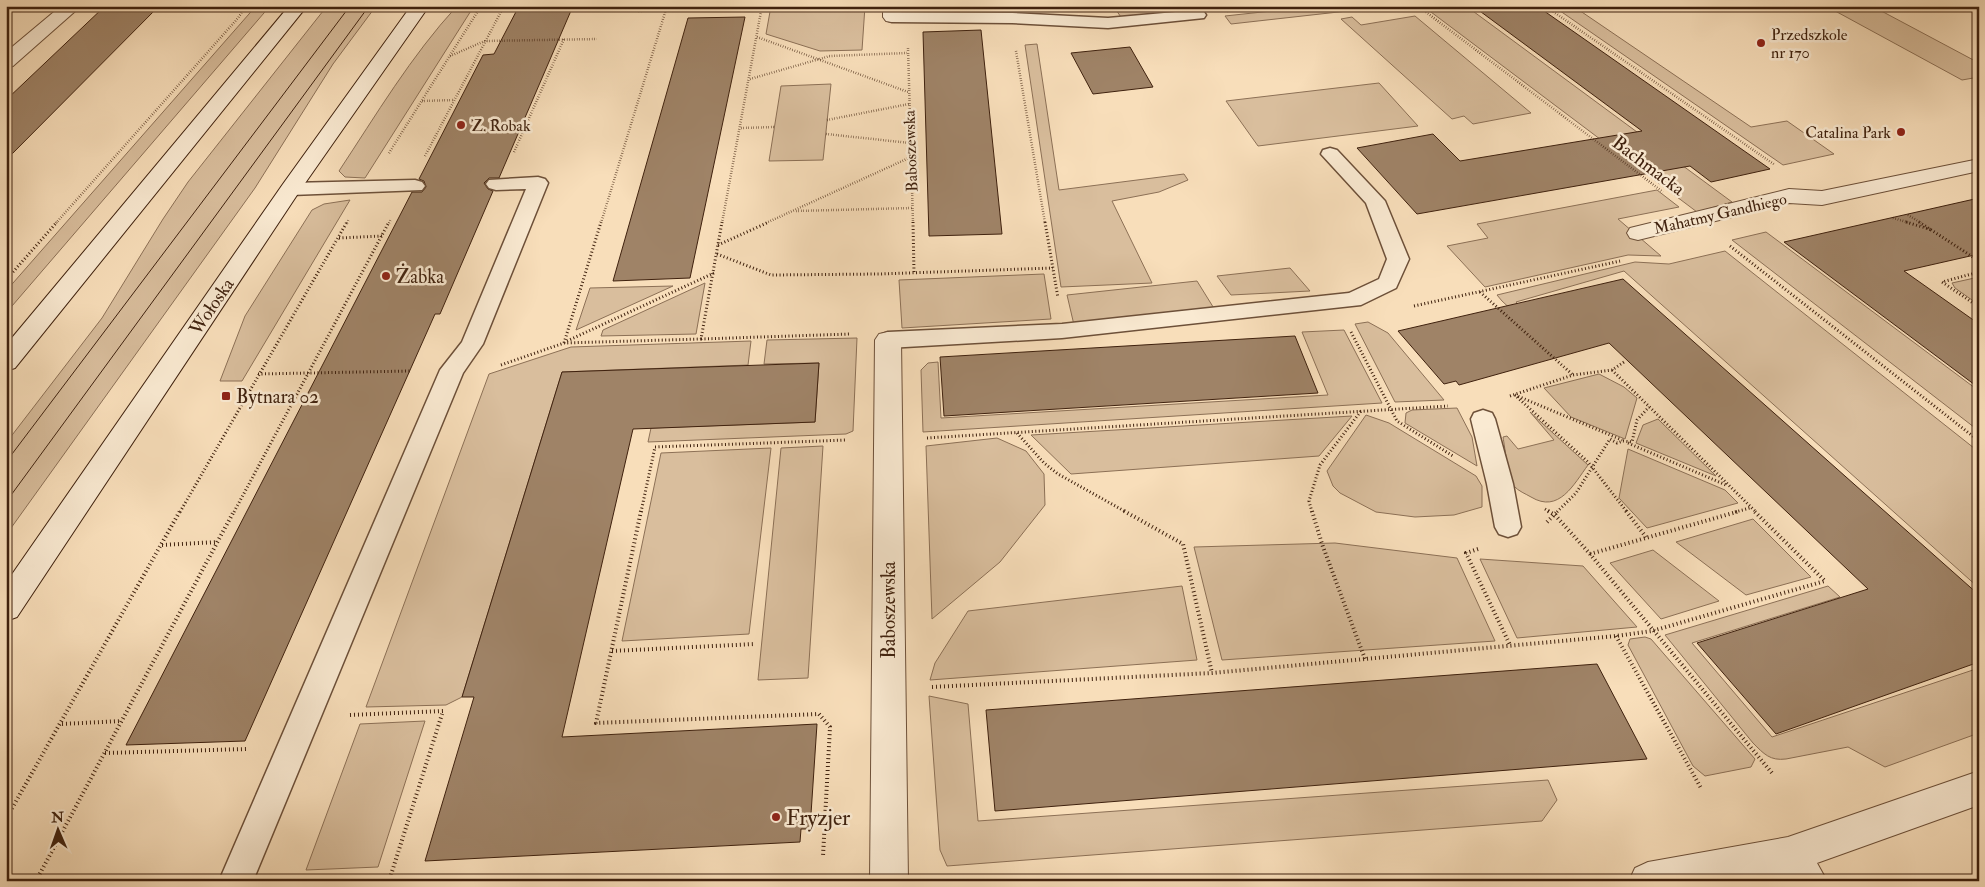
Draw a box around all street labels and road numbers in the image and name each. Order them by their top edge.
street label: Baboszewska [900,109,922,192]
street label: Bachmacka [1607,131,1690,201]
street label: Mahatmy Gandhiego [1652,189,1789,239]
street label: Wołoska [183,273,240,341]
street label: Baboszewska [877,561,901,659]

